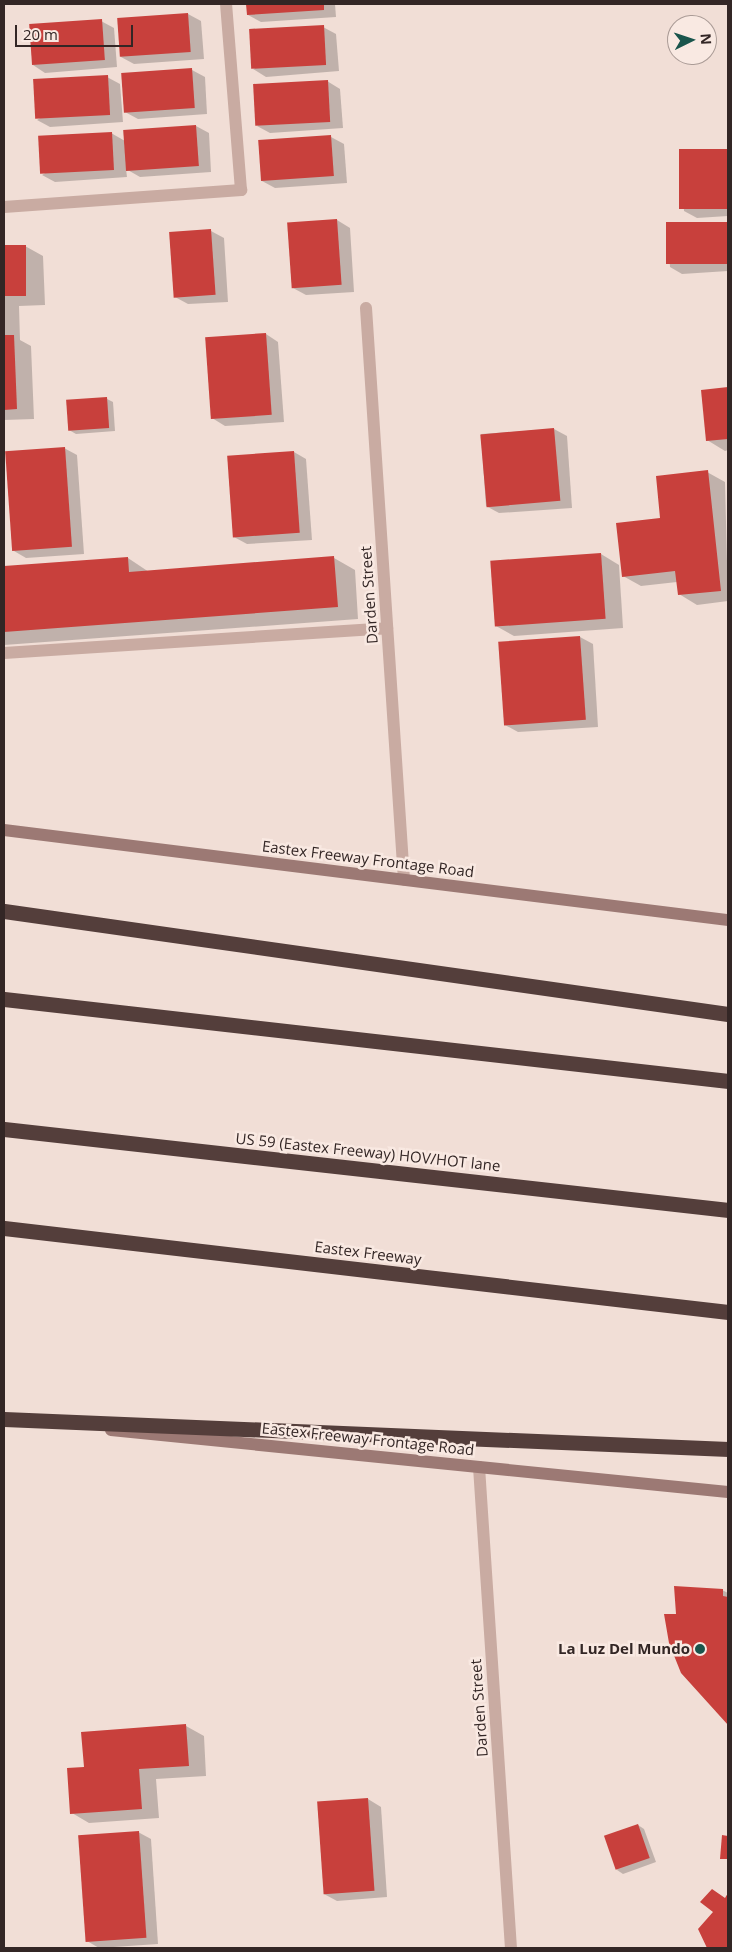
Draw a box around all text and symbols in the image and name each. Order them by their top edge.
scale bar [18,15,135,47]
north arrow [667,15,717,65]
text: 20 m [23,24,58,44]
text: N [697,33,716,45]
street label: Darden Street [357,546,381,644]
street label: Eastex Freeway Frontage Road [261,837,475,881]
street label: US 59 (Eastex Freeway) HOV/HOT lane [235,1129,501,1175]
street label: Eastex Freeway [314,1238,422,1268]
street label: Eastex Freeway Frontage Road [261,1419,475,1459]
place label: La Luz Del Mundo [558,1640,690,1658]
marker: La Luz Del Mundo [694,1643,706,1655]
street label: Darden Street [467,1659,491,1757]

